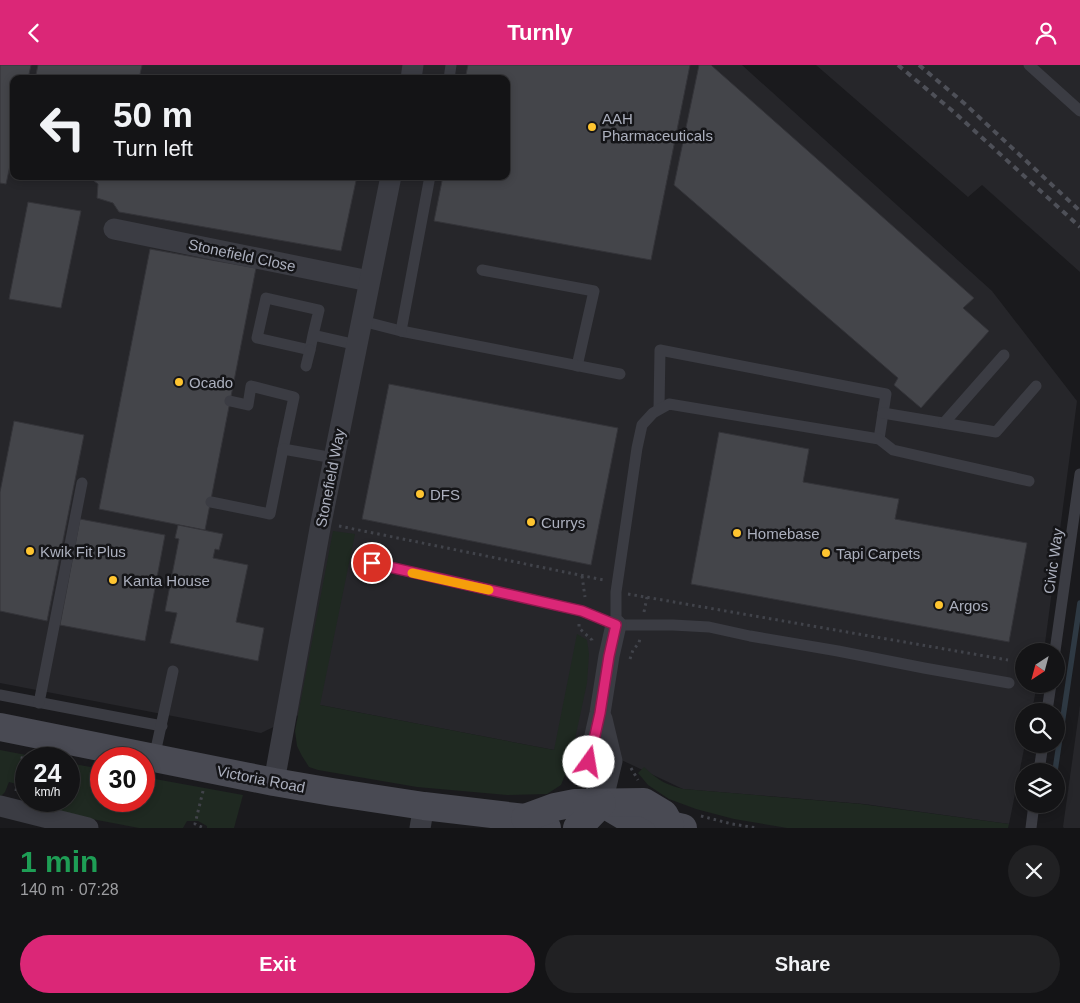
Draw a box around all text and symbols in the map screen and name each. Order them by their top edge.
icon: back [20,19,48,47]
icon: person [1032,19,1060,47]
text: Turnly [507,20,573,45]
icon: left [30,95,95,160]
text: 50 m [113,95,193,134]
place label: AAH Pharmaceuticals [602,110,713,144]
marker: AAH Pharmaceuticals [586,121,598,133]
text: Turn left [113,136,193,161]
street label: Stonefield Close [187,235,297,275]
place label: Ocado [189,374,233,391]
marker: Ocado [173,376,185,388]
street label: Stonefield Way [312,427,348,529]
place label: DFS [430,486,460,503]
marker: DFS [414,488,426,500]
place label: Currys [541,514,585,531]
marker: Currys [525,516,537,528]
place label: Homebase [747,525,820,542]
marker: Homebase [731,527,743,539]
street label: Civic Way [1040,527,1066,595]
pin [351,542,393,584]
place label: Kwik Fit Plus [40,543,126,560]
marker: Kwik Fit Plus [24,545,36,557]
place label: Tapi Carpets [836,545,920,562]
marker: Tapi Carpets [820,547,832,559]
icon: arrive [358,549,386,577]
place label: Kanta House [123,572,210,589]
marker: Kanta House [107,574,119,586]
place label: Argos [949,597,988,614]
marker: Argos [933,599,945,611]
north arrow [1015,643,1065,693]
map controls [1015,643,1065,813]
button: search [1015,703,1065,753]
position arrow [562,735,614,787]
speed limit sign: 30 [90,747,155,812]
text: 24 [34,759,61,787]
street label: Victoria Road [215,762,307,796]
button: layers [1015,763,1065,813]
text: km/h [34,785,61,799]
text: 1 min [20,845,98,878]
button: close [1008,845,1060,897]
text: 140 m · 07:28 [20,881,119,898]
button: Exit [20,935,535,993]
button: Share [545,935,1060,993]

